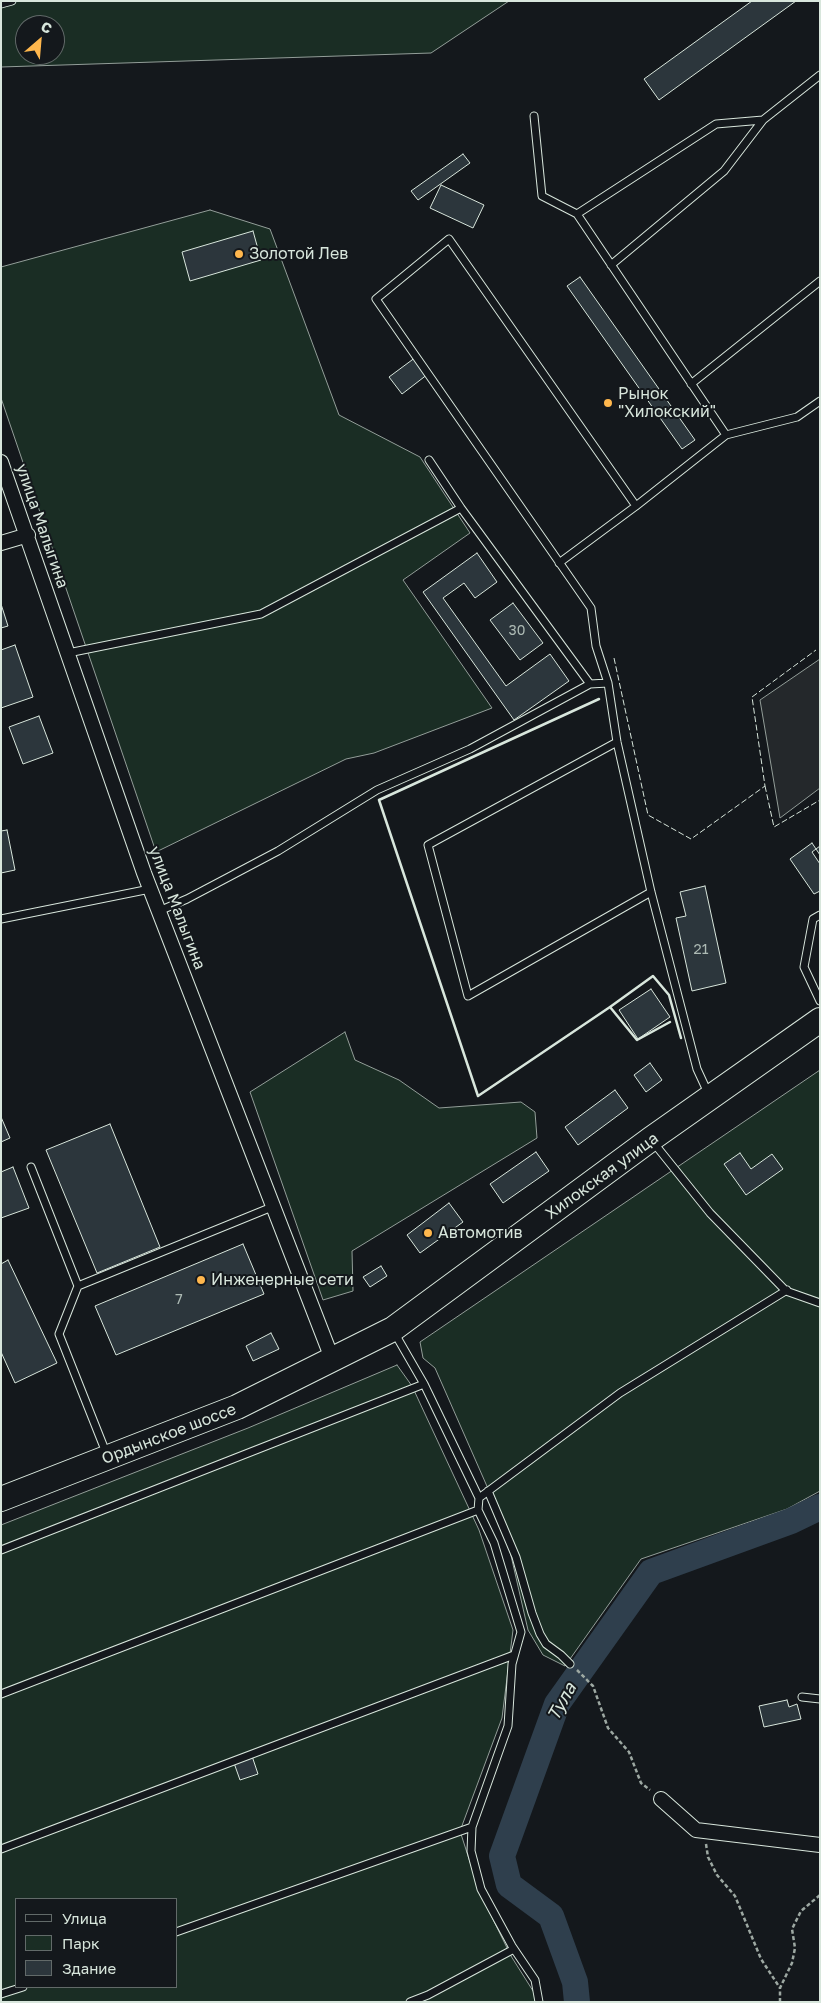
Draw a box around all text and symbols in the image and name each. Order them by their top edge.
north arrow [15,15,65,65]
text: С [38,17,55,37]
place label: Золотой Лев [249,244,348,264]
marker: Золотой Лев [233,248,245,260]
place label: Рынок "Хилокский" [618,384,716,422]
marker: Рынок "Хилокский" [602,397,614,409]
street label: улица Малыгина [12,461,72,591]
house number: 30 [509,623,525,639]
street label: улица Малыгина [145,844,209,972]
house number: 21 [694,942,708,958]
street label: Хилокская улица [542,1129,662,1223]
place label: Автомотив [438,1223,522,1243]
marker: Автомотив [422,1227,434,1239]
place label: Инженерные сети [211,1270,354,1290]
marker: Инженерные сети [195,1274,207,1286]
house number: 7 [175,1292,183,1308]
street label: Ордынское шоссе [99,1400,239,1468]
water label: Тула [543,1679,581,1725]
legend [15,1898,178,1988]
text: Улица [62,1909,107,1927]
text: Парк [62,1934,100,1952]
text: Здание [62,1959,116,1977]

